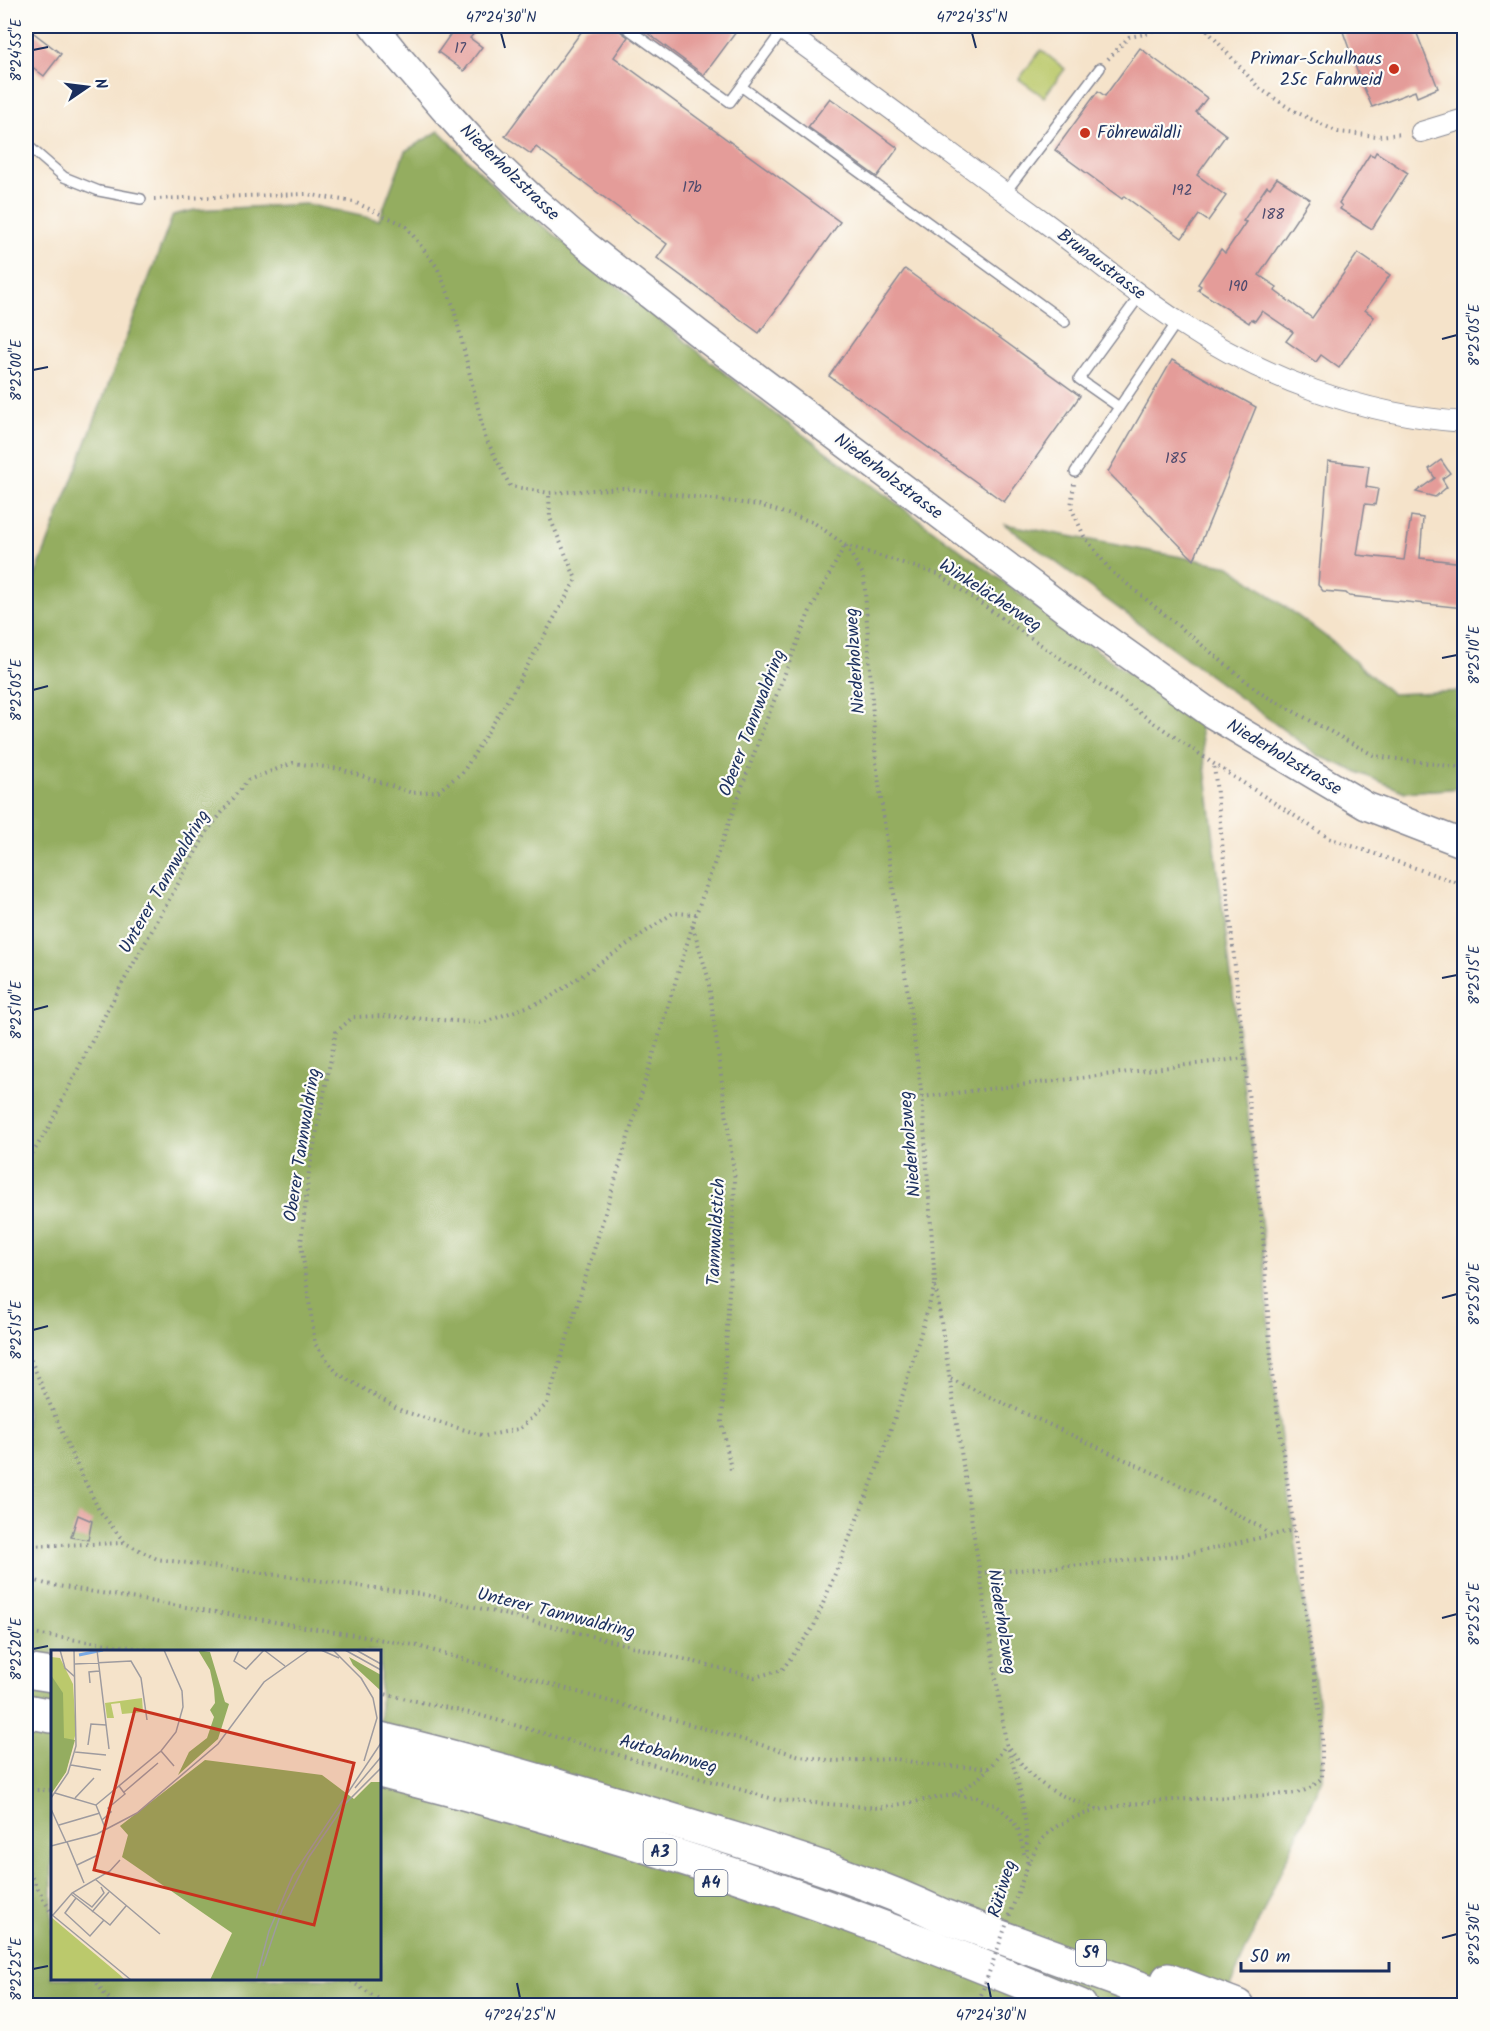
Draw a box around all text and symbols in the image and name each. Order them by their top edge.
text: 47°24'30"N [466,6,536,30]
text: 47°24'35"N [936,6,1008,30]
text: 8°24'55"E [5,17,29,82]
house number: 17 [454,37,467,61]
place label: Primar-Schulhaus 25c Fahrweid [1250,45,1383,95]
north arrow [57,57,117,117]
marker: Primar-Schulhaus 25c Fahrweid [1387,62,1401,76]
text: N [87,76,113,92]
street label: Niederholzstrasse [452,117,566,229]
place label: Föhrewäldli [1097,119,1182,148]
marker: Föhrewäldli [1078,126,1092,140]
house number: 17b [682,176,702,200]
house number: 192 [1172,179,1192,203]
house number: 188 [1262,203,1285,227]
street label: Brunaustrasse [1050,222,1152,308]
house number: 190 [1228,275,1248,299]
text: 8°25'05"E [1463,303,1487,366]
text: 8°25'00"E [5,338,29,401]
street label: Niederholzstrasse [827,426,949,528]
house number: 185 [1165,447,1188,471]
street label: Winkelächerweg [933,552,1047,640]
street label: Niederholzweg [838,607,874,715]
text: 8°25'10"E [1463,624,1487,685]
street label: Oberer Tannwaldring [712,645,794,801]
text: 8°25'05"E [5,658,29,721]
street label: Niederholzstrasse [1221,712,1347,804]
street label: Unterer Tannwaldring [112,804,218,960]
text: 8°25'15"E [1463,944,1487,1005]
text: 8°25'10"E [5,979,29,1040]
street label: Oberer Tannwaldring [277,1066,329,1224]
street label: Niederholzweg [892,1090,930,1198]
street label: Tannwaldstich [700,1177,734,1287]
text: 8°25'20"E [1463,1261,1487,1326]
text: 8°25'15"E [5,1299,29,1360]
street label: Niederholzweg [978,1567,1024,1677]
street label: Unterer Tannwaldring [474,1580,638,1648]
text: 8°25'25"E [1463,1581,1487,1646]
text: 8°25'20"E [5,1616,29,1681]
inset map [51,1650,381,1980]
street label: Autobahnweg [616,1727,720,1783]
road number: A3 [644,1839,676,1865]
street label: Rütiweg [980,1856,1026,1922]
road number: A4 [694,1870,728,1896]
text: 8°25'30"E [1463,1901,1487,1965]
scale bar [1241,1935,1390,1973]
text: 8°25'25"E [5,1936,29,2001]
road number: 59 [1076,1940,1106,1966]
text: 50 m [1250,1943,1290,1972]
text: 47°24'25"N [484,2004,556,2028]
text: 47°24'30"N [956,2004,1026,2028]

